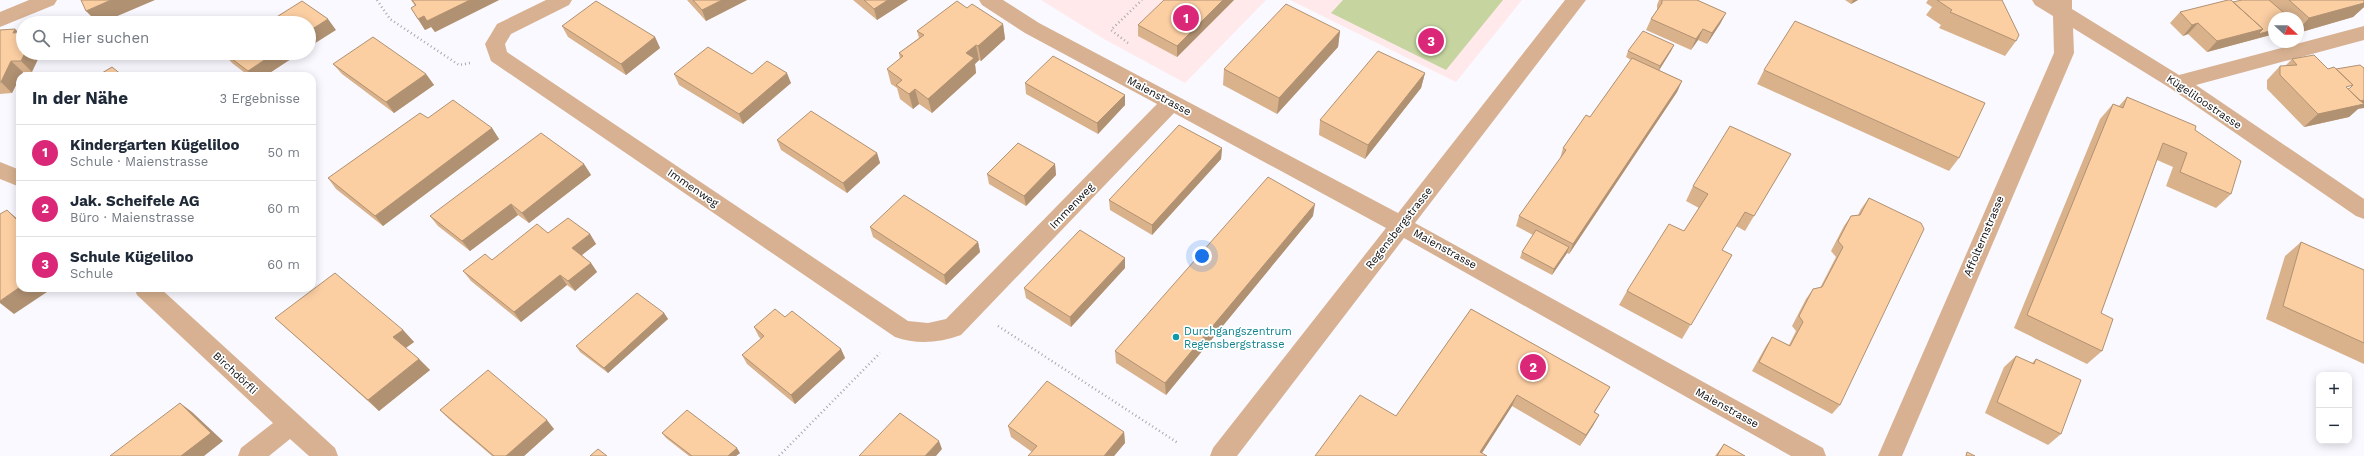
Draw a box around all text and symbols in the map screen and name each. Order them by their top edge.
pin: 1 [1173,3,1199,33]
north arrow [2268,12,2304,48]
search box [16,16,316,60]
pin: 3 [1418,26,1444,56]
icon: search [30,27,52,49]
text: Hier suchen [62,29,149,47]
street label: Kügeliloostrasse [2164,72,2244,132]
street label: Maienstrasse [1125,74,1193,118]
text: In der Nähe [32,88,128,108]
text: 3 Ergebnisse [219,91,300,106]
text: Kindergarten Kügeliloo [70,136,239,154]
text: 1 [42,145,48,160]
text: 50 m [268,145,300,160]
text: Schule · Maienstrasse [70,154,208,169]
street label: Immenweg [665,166,721,210]
street label: Immenweg [1047,180,1097,232]
street label: Regensbergstrasse [1363,184,1435,272]
text: Jak. Scheifele AG [70,192,200,210]
street label: Affolternstrasse [1961,194,2007,278]
text: 2 [41,201,49,216]
text: 60 m [267,201,300,216]
text: Büro · Maienstrasse [70,210,195,225]
street label: Maienstrasse [1411,226,1479,272]
your location [1192,246,1212,266]
text: Schule Kügeliloo [70,248,193,266]
text: 3 [41,257,49,272]
text: 60 m [267,257,300,272]
text: Schule [70,266,113,281]
place label: Durchgangszentrum Regensbergstrasse [1184,325,1292,351]
marker: Durchgangszentrum Regensbergstrasse [1171,332,1181,342]
street label: Birchdörfli [210,349,260,397]
pin: 2 [1520,352,1546,382]
map controls [2316,372,2352,444]
button: + [2316,372,2352,408]
street label: Maienstrasse [1693,385,1761,431]
button: − [2316,408,2352,444]

